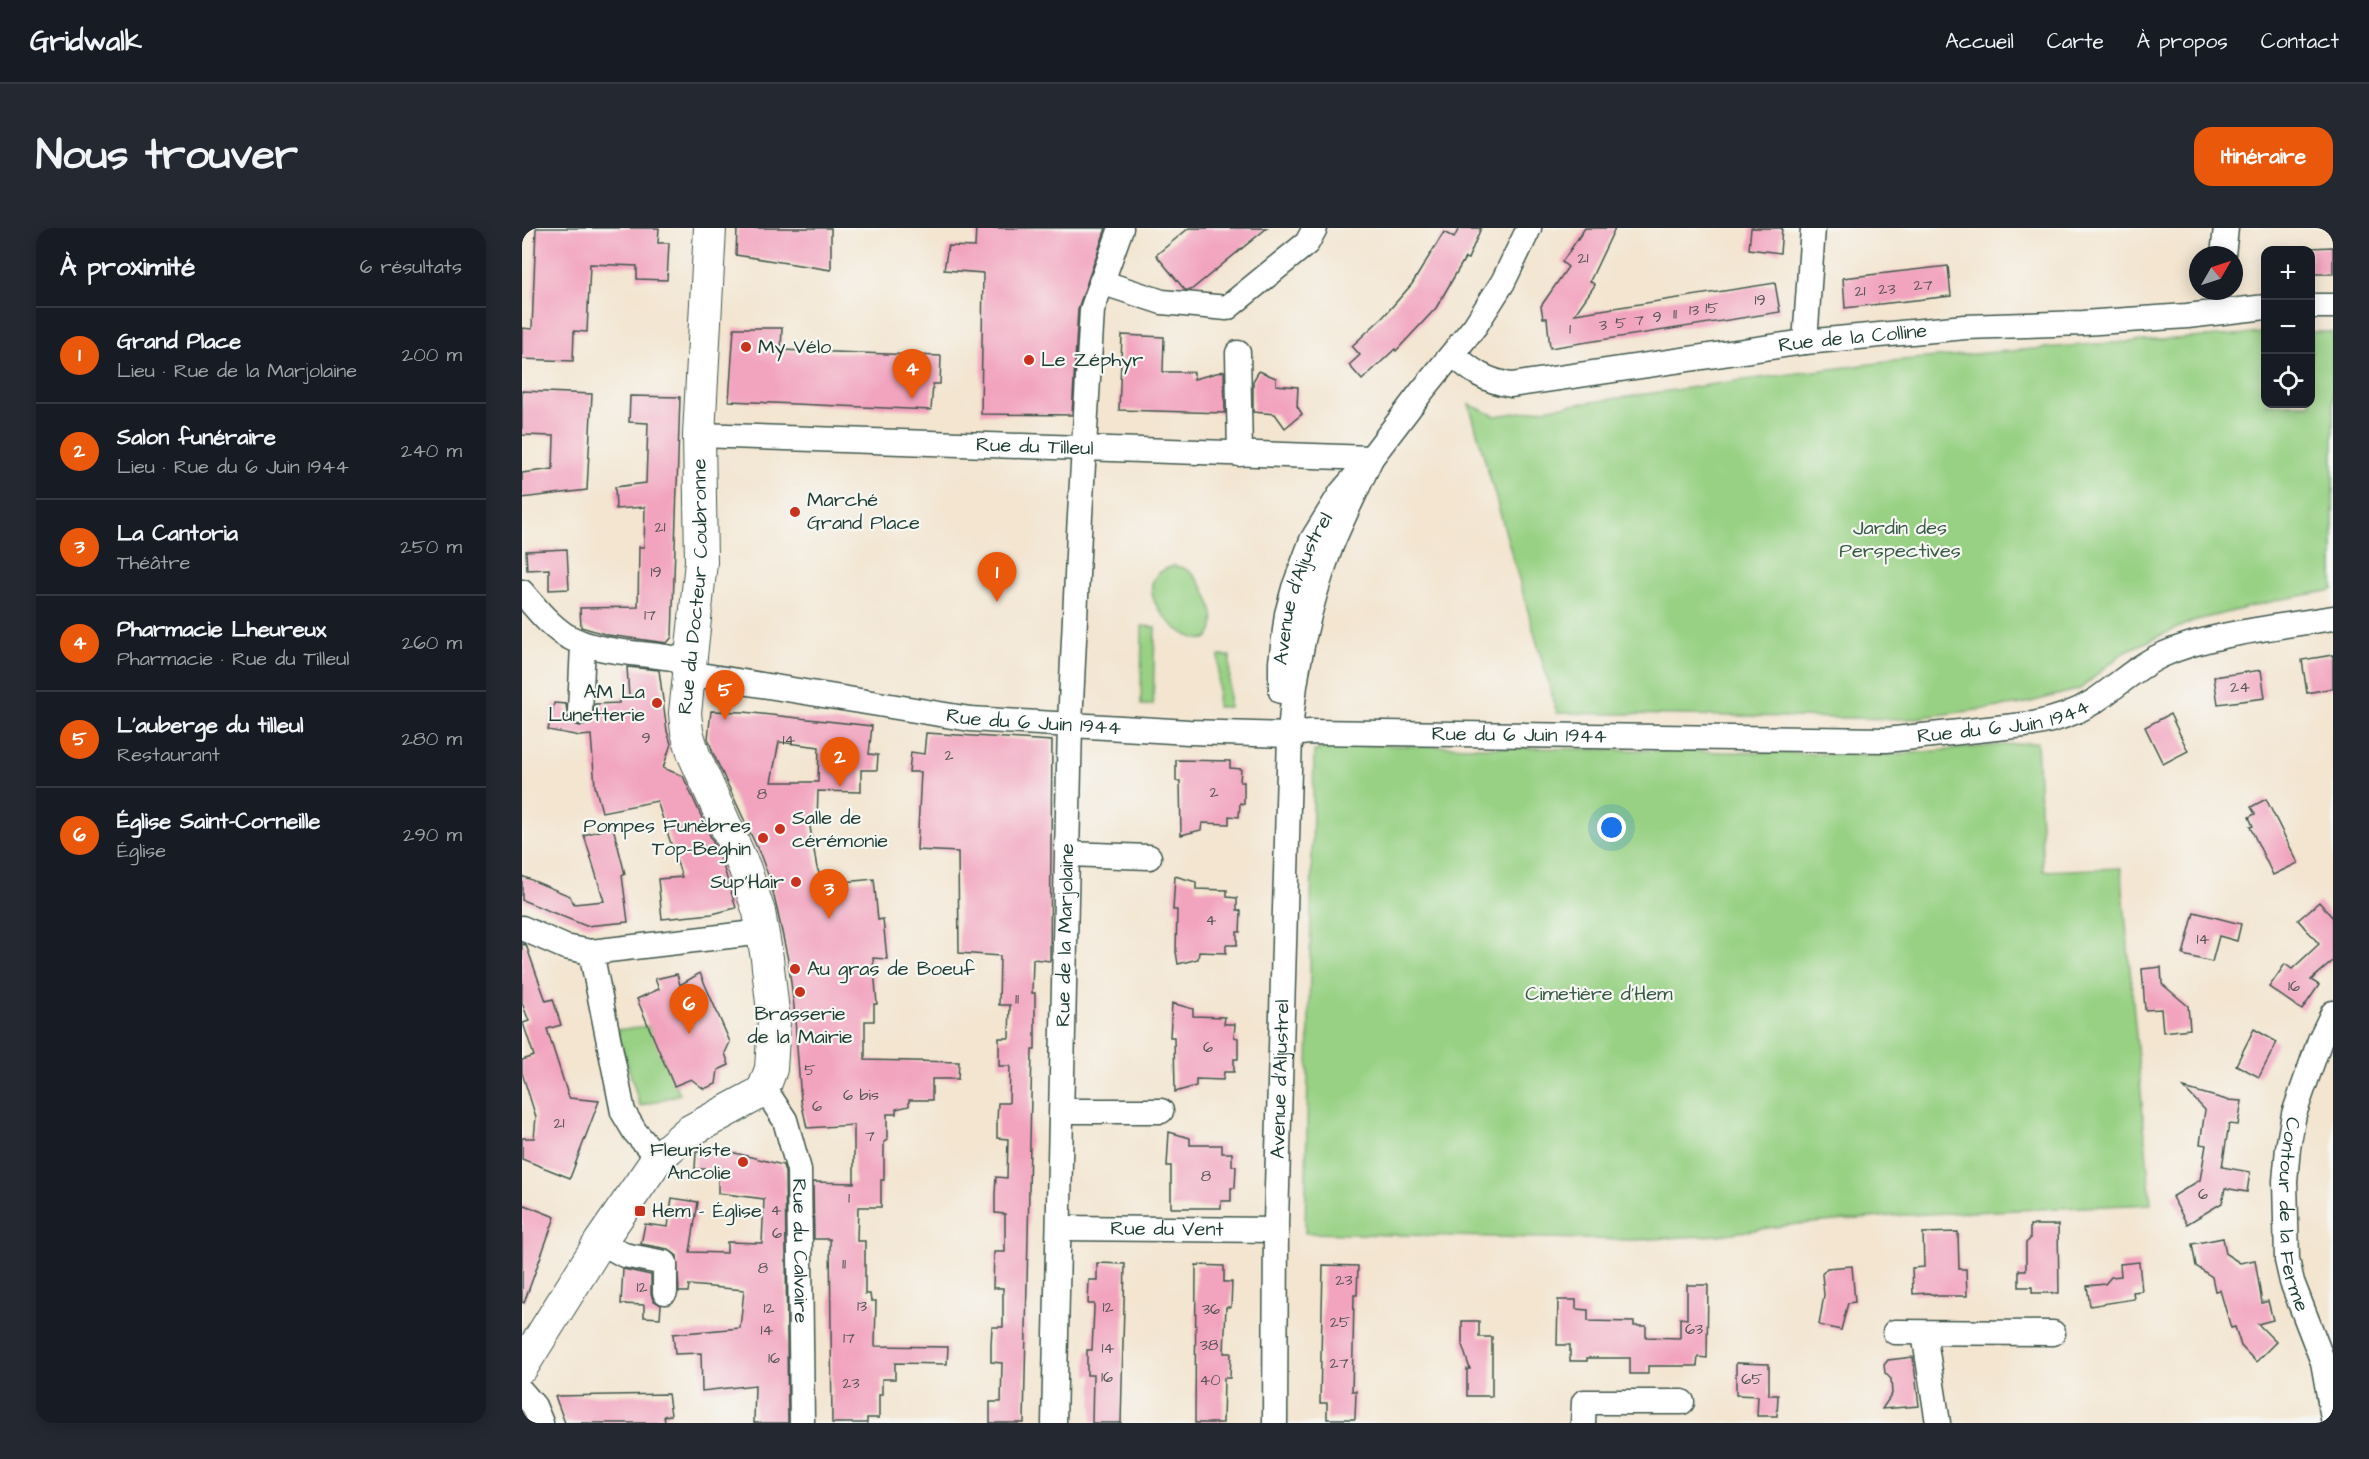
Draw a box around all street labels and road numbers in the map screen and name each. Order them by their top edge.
street label: Rue de la Colline [1777,317,1929,360]
street label: Rue du Tilleul [976,430,1094,462]
street label: Rue du Docteur Coubronne [671,458,715,716]
street label: Avenue d'Aljustrel [1267,507,1340,666]
street label: Rue du 6 Juin 1944 [1916,692,2095,751]
street label: Rue du 6 Juin 1944 [944,701,1122,742]
street label: Rue du 6 Juin 1944 [1431,720,1607,750]
street label: Rue de la Marjolaine [1049,843,1081,1027]
street label: Avenue d'Aljustrel [1264,999,1296,1159]
street label: Contour de la Ferme [2271,1115,2316,1316]
street label: Rue du Calvaire [785,1178,815,1323]
street label: Rue du Vent [1110,1214,1224,1244]

